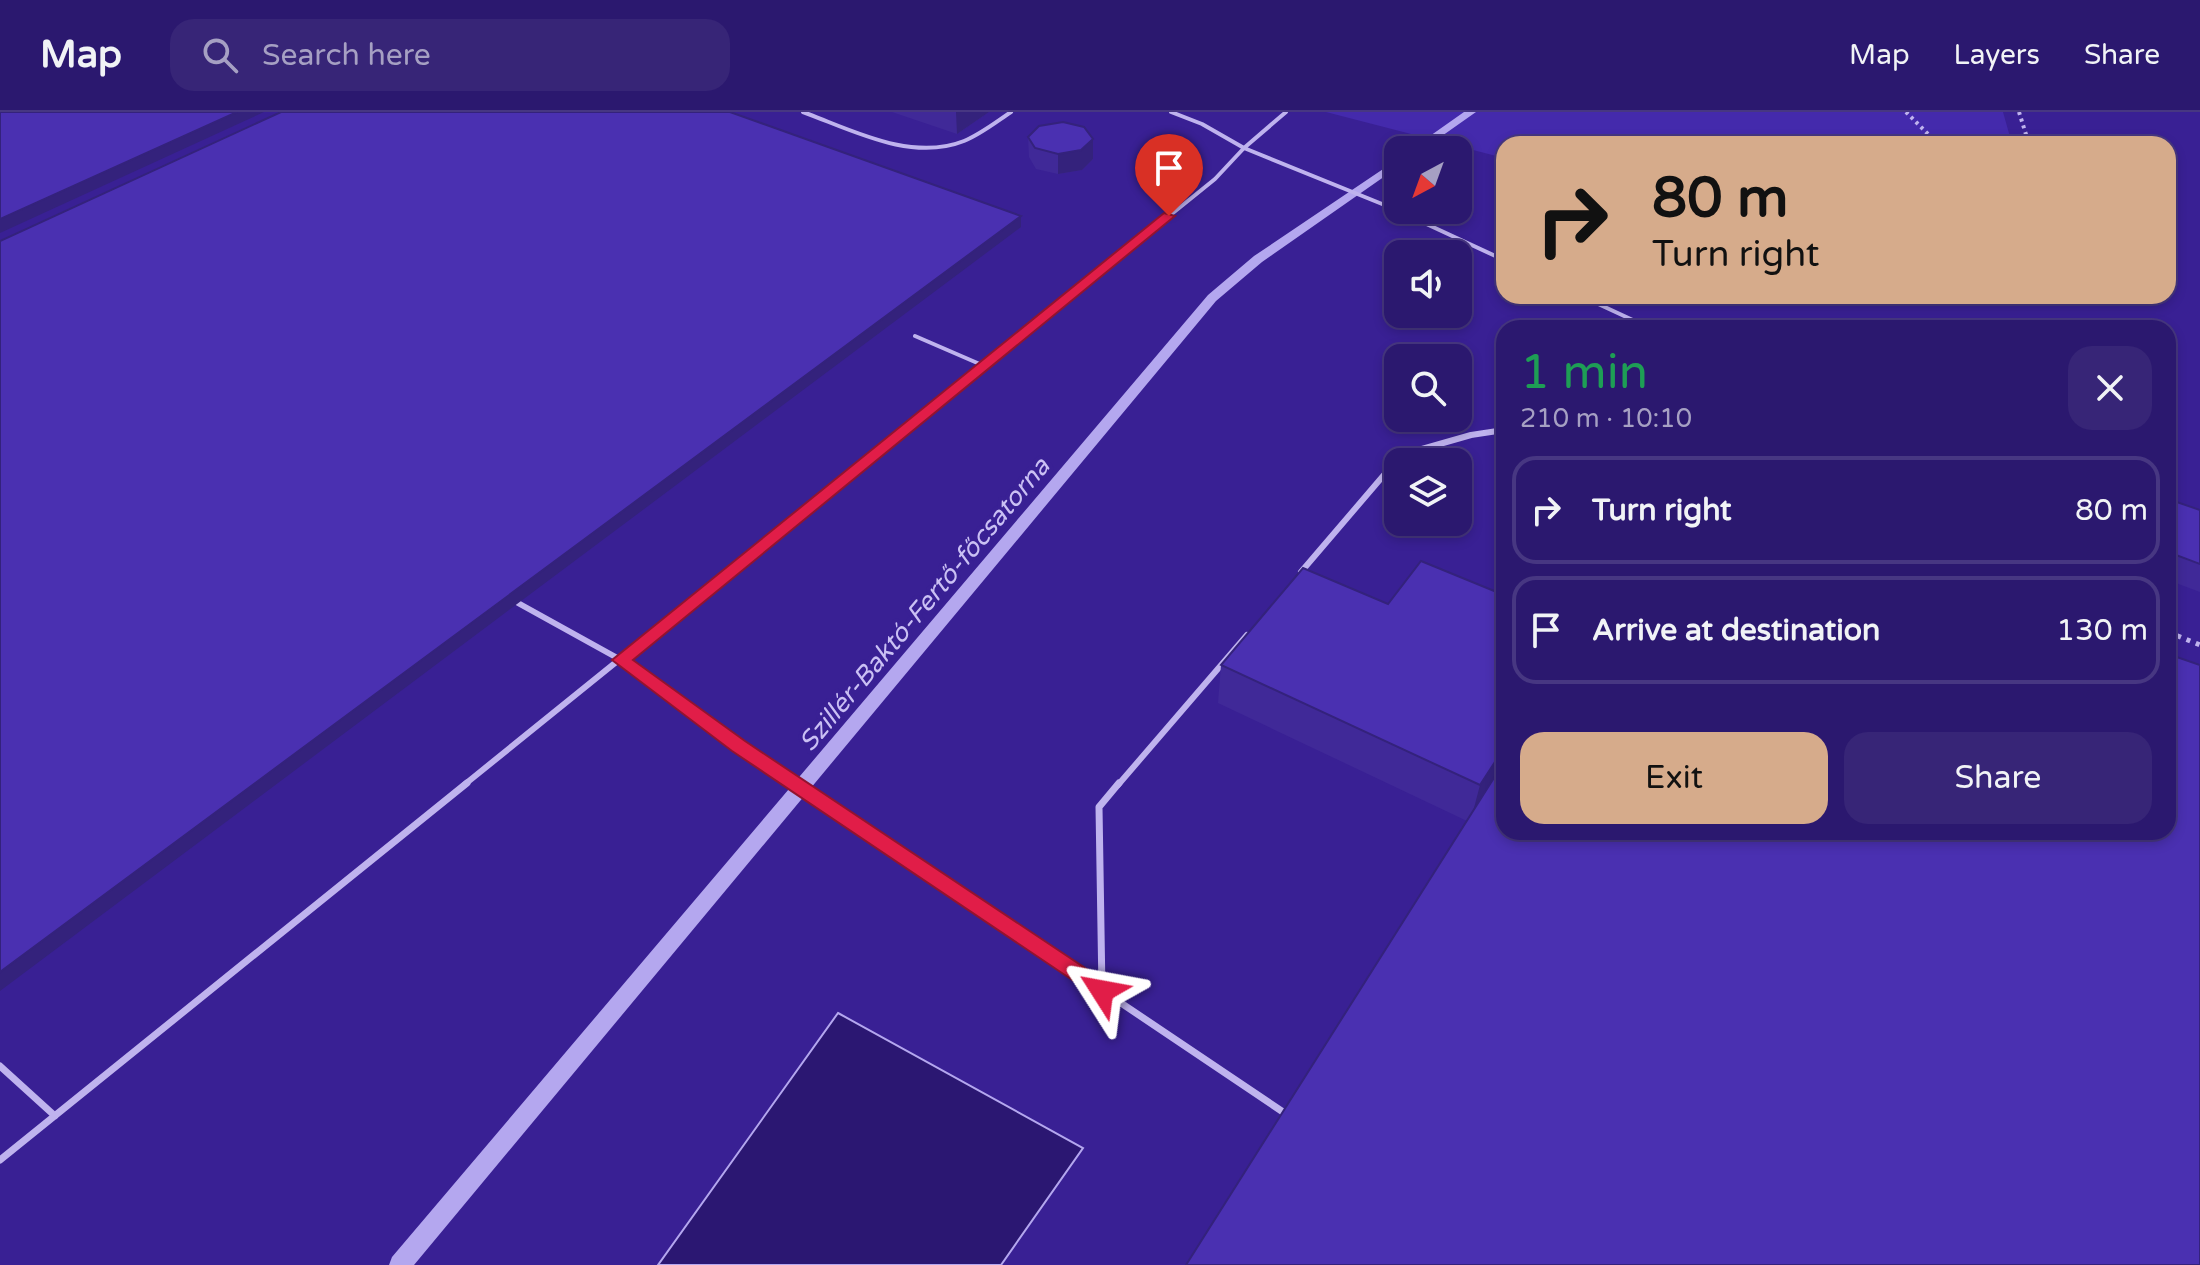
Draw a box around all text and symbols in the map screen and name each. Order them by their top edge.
search box [170,19,730,91]
text: Map [40,32,122,78]
icon: search [198,33,242,77]
text: Search here [262,37,431,74]
text: Map [1849,38,1910,72]
text: Layers [1954,38,2040,72]
text: Share [2084,38,2160,72]
pin [1135,134,1203,216]
north arrow [1384,136,1472,224]
map controls [1384,136,1472,536]
icon: arrive [1147,146,1191,190]
text: 80 m [1652,165,1788,232]
icon: right [1520,168,1624,272]
text: Turn right [1652,233,1819,276]
button: sound [1384,240,1472,328]
button: search [1384,344,1472,432]
text: 1 min [1520,344,1648,402]
button: close [2068,346,2152,430]
text: 210 m · 10:10 [1520,403,1692,434]
button: layers [1384,448,1472,536]
water label: Szillér-Baktó-Fertő-főcsatorna [792,450,1057,757]
icon: right [1524,488,1568,532]
text: Turn right [1592,492,1732,529]
text: 80 m [2075,492,2148,529]
icon: arrive [1524,608,1568,652]
text: Arrive at destination [1592,612,1880,649]
text: 130 m [2056,612,2148,649]
button: Exit [1520,732,1828,824]
button: Share [1844,732,2152,824]
position arrow [1060,949,1144,1033]

